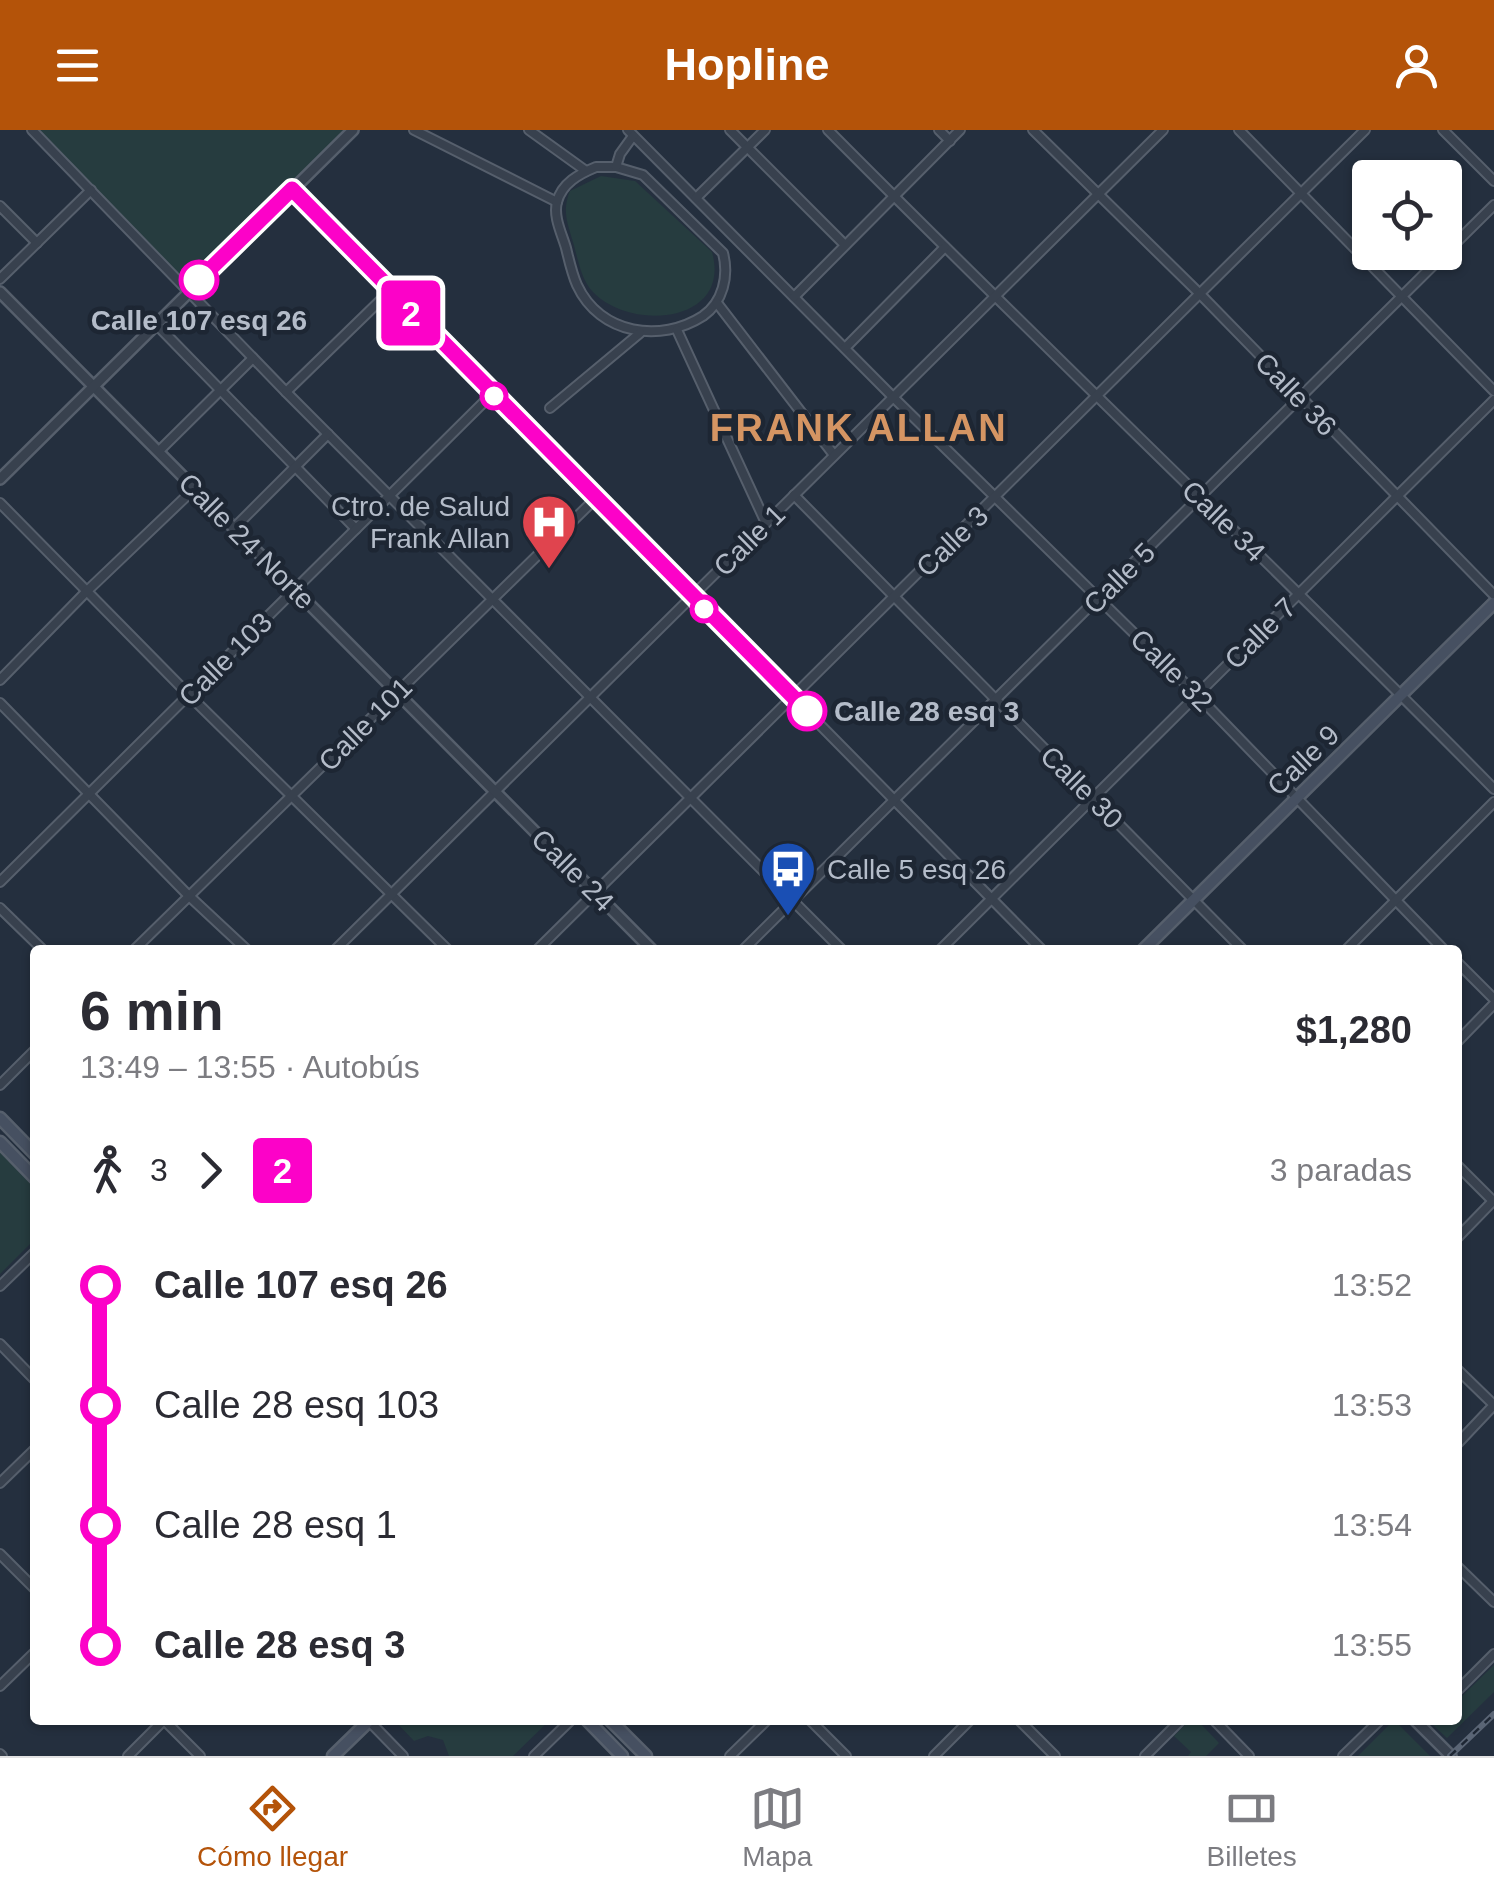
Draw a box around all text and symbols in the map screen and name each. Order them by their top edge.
icon: menu [50,38,105,93]
icon: person [1389,38,1444,93]
text: Hopline [665,39,830,90]
map controls [1352,160,1462,270]
button: locate [1352,160,1462,270]
marker: Calle 107 esq 26 [180,261,218,299]
line badge: 2 [378,280,444,346]
text: 2 [401,294,421,333]
place label: Calle 107 esq 26 [91,305,307,336]
street label: Calle 36 [1249,347,1342,442]
unlabelled marker [481,383,507,409]
district label: FRANK ALLAN [710,407,1008,449]
street label: Calle 24 Norte [172,467,321,616]
street label: Calle 34 [1176,475,1271,568]
place label: Ctro. de Salud Frank Allan [331,491,510,554]
hospital icon: Ctro. de Salud Frank Allan [519,492,579,571]
street label: Calle 1 [708,499,791,582]
street label: Calle 3 [910,500,994,583]
street label: Calle 5 [1078,537,1161,620]
street label: Calle 7 [1219,592,1302,675]
unlabelled marker [691,596,717,622]
street label: Calle 103 [173,607,278,712]
street label: Calle 32 [1124,623,1219,718]
street label: Calle 101 [313,672,418,777]
marker: Calle 28 esq 3 [788,692,826,730]
place label: Calle 28 esq 3 [834,696,1019,727]
street label: Calle 9 [1261,719,1345,802]
street label: Calle 30 [1034,740,1129,835]
street label: Calle 24 [525,823,620,918]
bus stop icon: Calle 5 esq 26 [758,839,818,918]
place label: Calle 5 esq 26 [827,854,1006,885]
text: 6 min [80,980,224,1042]
text: $1,280 [1296,1009,1412,1051]
text: 13:49 – 13:55 · Autobús [80,1049,420,1085]
icon: walk [80,1143,135,1198]
icon: forward [183,1143,238,1198]
text: 2 [273,1151,292,1190]
text: 3 [150,1152,168,1188]
text: 3 paradas [1270,1152,1412,1188]
text: Calle 107 esq 26 [154,1264,448,1306]
text: 13:52 [1332,1267,1412,1303]
text: Calle 28 esq 103 [154,1384,439,1426]
text: 13:53 [1332,1387,1412,1423]
text: Calle 28 esq 1 [154,1504,397,1546]
text: 13:54 [1332,1507,1412,1543]
text: Calle 28 esq 3 [154,1624,405,1666]
text: 13:55 [1332,1627,1412,1663]
tab: Cómo llegar [197,1781,348,1873]
tab: Mapa [742,1781,812,1873]
tab: Billetes [1207,1781,1297,1873]

